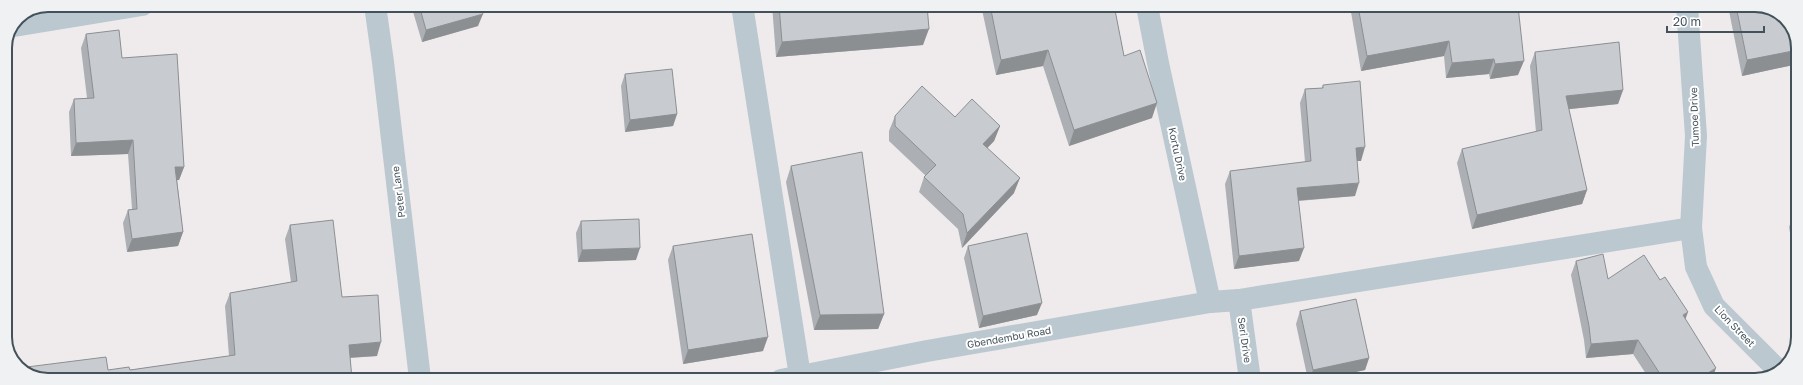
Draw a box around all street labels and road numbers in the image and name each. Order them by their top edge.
street label: Tumoe Drive [1687,87,1701,147]
street label: Kortu Drive [1167,126,1190,182]
street label: Peter Lane [389,165,407,218]
street label: Lion Street [1712,303,1758,349]
street label: Seri Drive [1236,316,1254,364]
street label: Gbendembu Road [966,324,1052,350]

